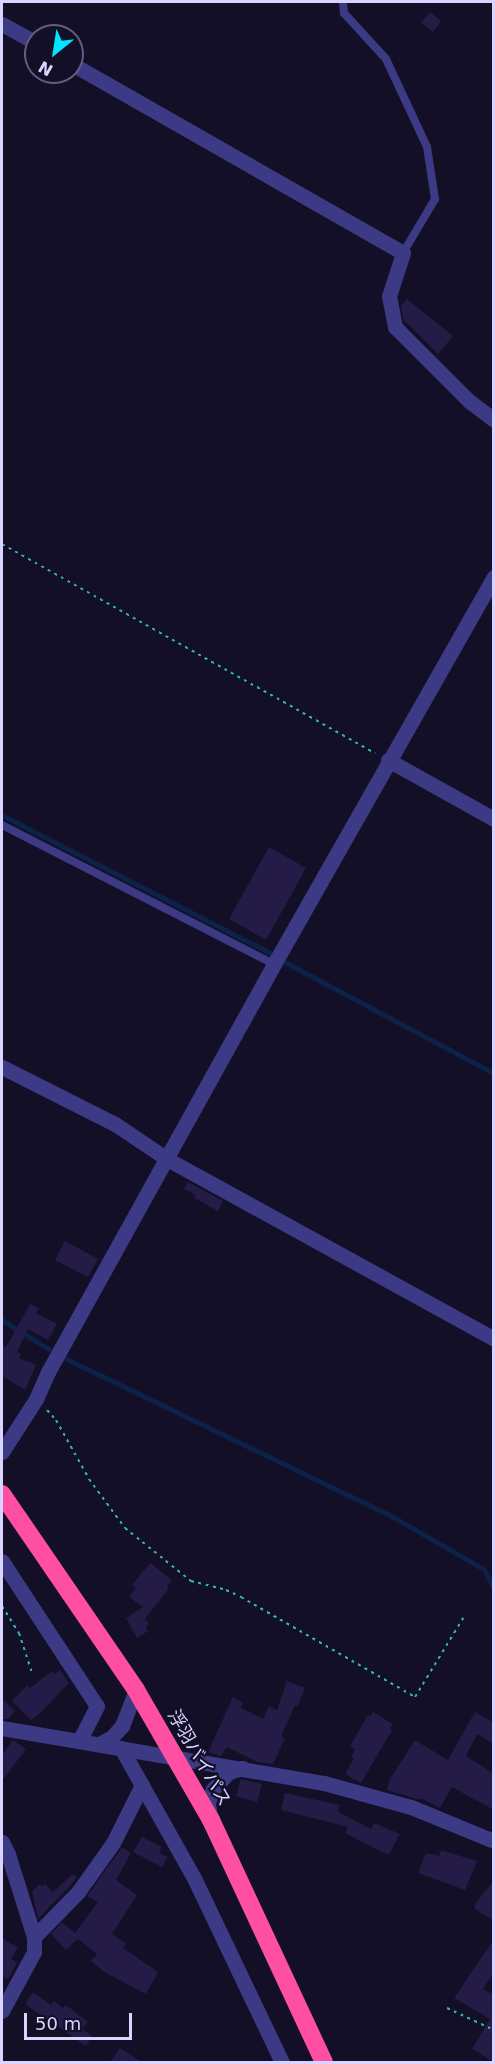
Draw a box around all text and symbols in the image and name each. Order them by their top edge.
north arrow [24,24,84,84]
text: N [35,57,56,80]
street label: 浮羽バイパス [163,1706,235,1810]
scale bar [27,2001,135,2039]
text: 50 m [35,2013,81,2034]

